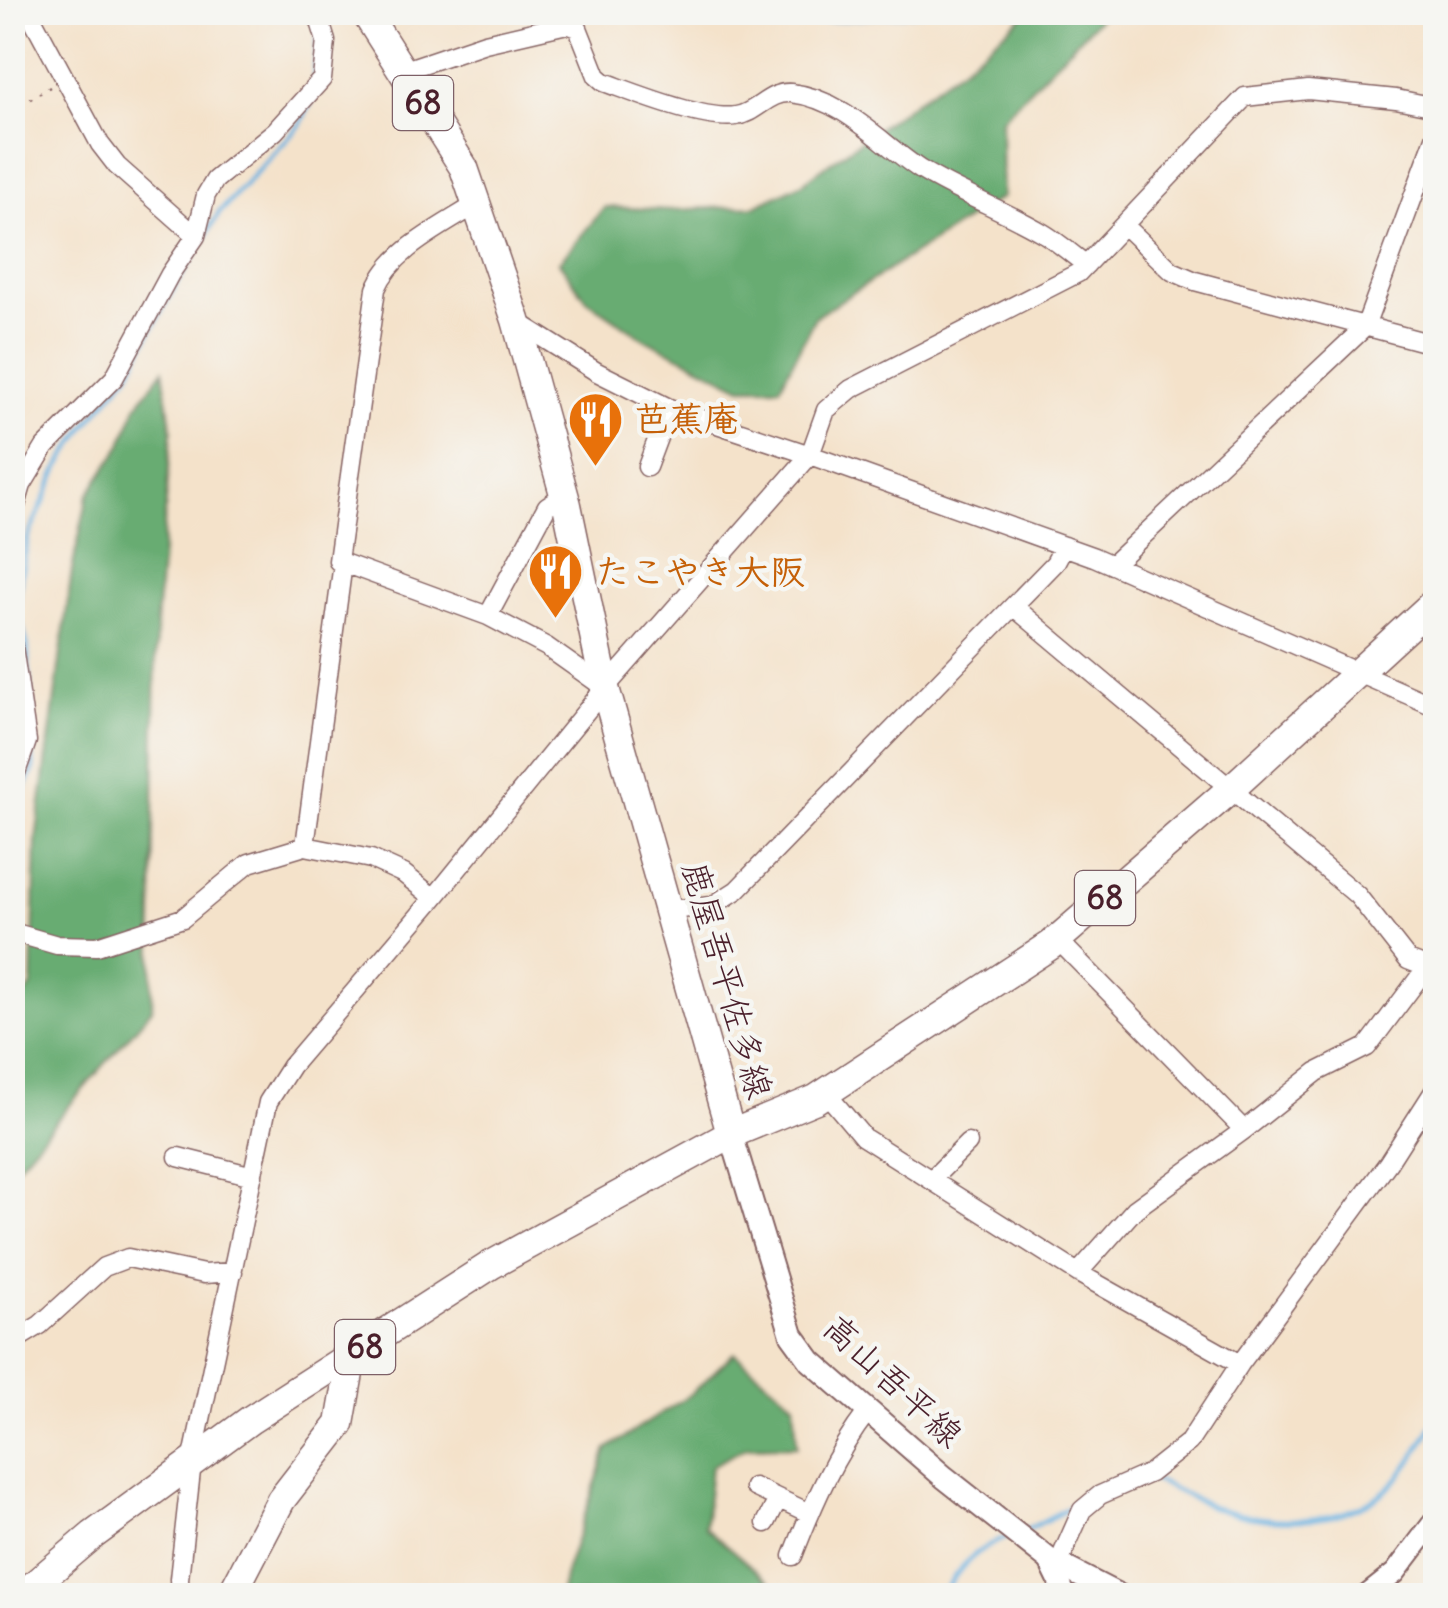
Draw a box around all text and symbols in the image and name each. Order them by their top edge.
road number: 68 [393,76,453,130]
restaurant icon: 芭蕉庵 [565,389,625,468]
place label: 芭蕉庵 [634,396,739,440]
restaurant icon: たこやき大阪 [526,542,586,621]
place label: たこやき大阪 [595,549,805,593]
street label: 鹿屋吾平佐多線 [673,856,783,1104]
road number: 68 [1075,871,1135,925]
street label: 高山吾平線 [815,1304,973,1456]
road number: 68 [335,1320,395,1374]

